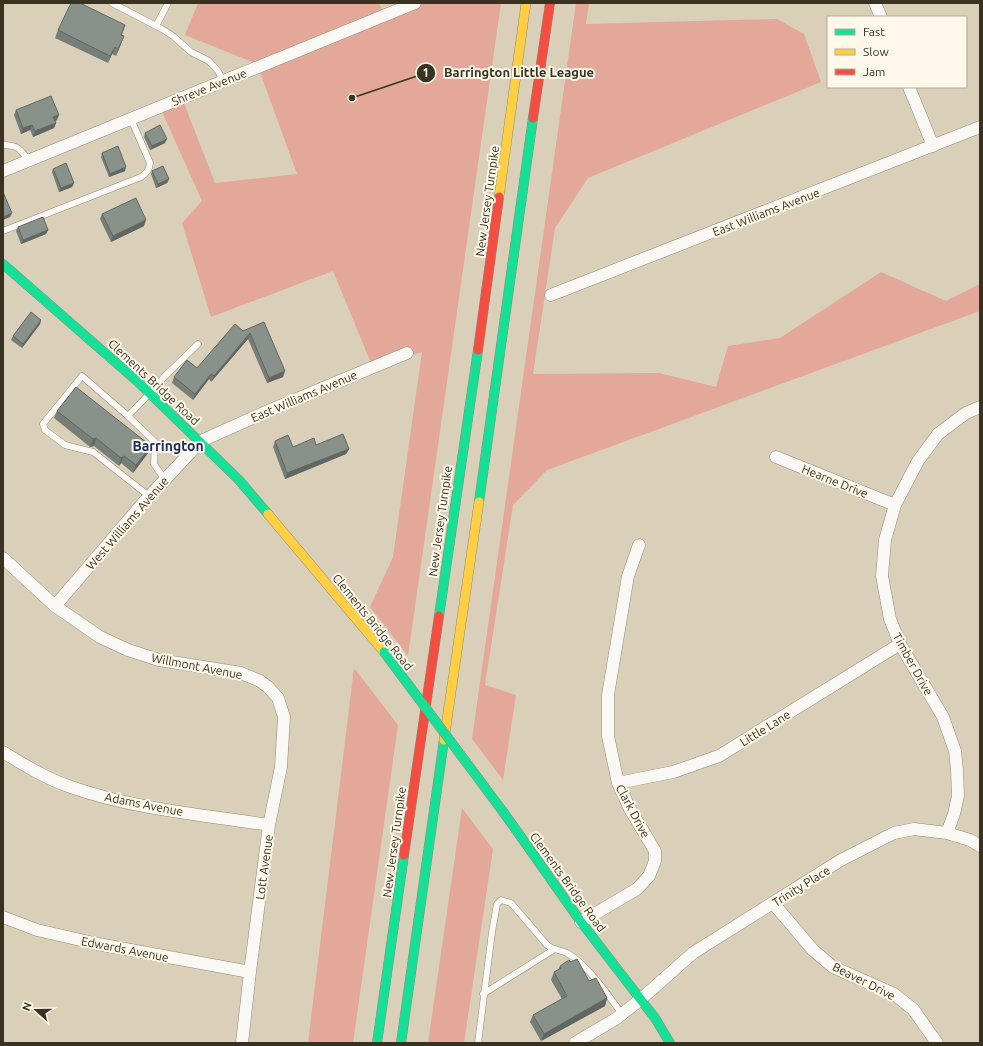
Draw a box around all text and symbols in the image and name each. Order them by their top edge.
legend [827,16,967,88]
text: Fast [863,25,885,38]
text: Slow [863,45,889,58]
callout: Barrington Little League [416,60,602,85]
text: Barrington Little League [444,65,594,79]
text: Jam [863,65,885,78]
street label: Shreve Avenue [170,66,248,108]
text: 1 [423,66,429,79]
street label: New Jersey Turnpike [473,145,501,257]
street label: East Williams Avenue [710,186,822,238]
street label: Clements Bridge Road [106,336,202,428]
street label: East Williams Avenue [249,368,359,424]
district label: Barrington [132,438,204,454]
street label: Hearne Drive [800,462,870,500]
street label: New Jersey Turnpike [426,465,454,577]
street label: West Williams Avenue [83,474,171,572]
street label: Clements Bridge Road [330,571,416,673]
street label: Timber Drive [890,630,936,698]
street label: Willmont Avenue [150,651,244,681]
street label: Little Lane [737,707,793,749]
street label: Clark Drive [614,782,652,840]
street label: New Jersey Turnpike [380,786,408,898]
street label: Adams Avenue [104,790,184,818]
street label: Clements Bridge Road [528,830,608,934]
street label: Lott Avenue [253,834,275,900]
street label: Trinity Place [770,863,832,909]
street label: Edwards Avenue [80,934,170,964]
street label: Beaver Drive [831,960,897,1002]
north arrow [16,990,56,1030]
text: N [20,1000,34,1012]

